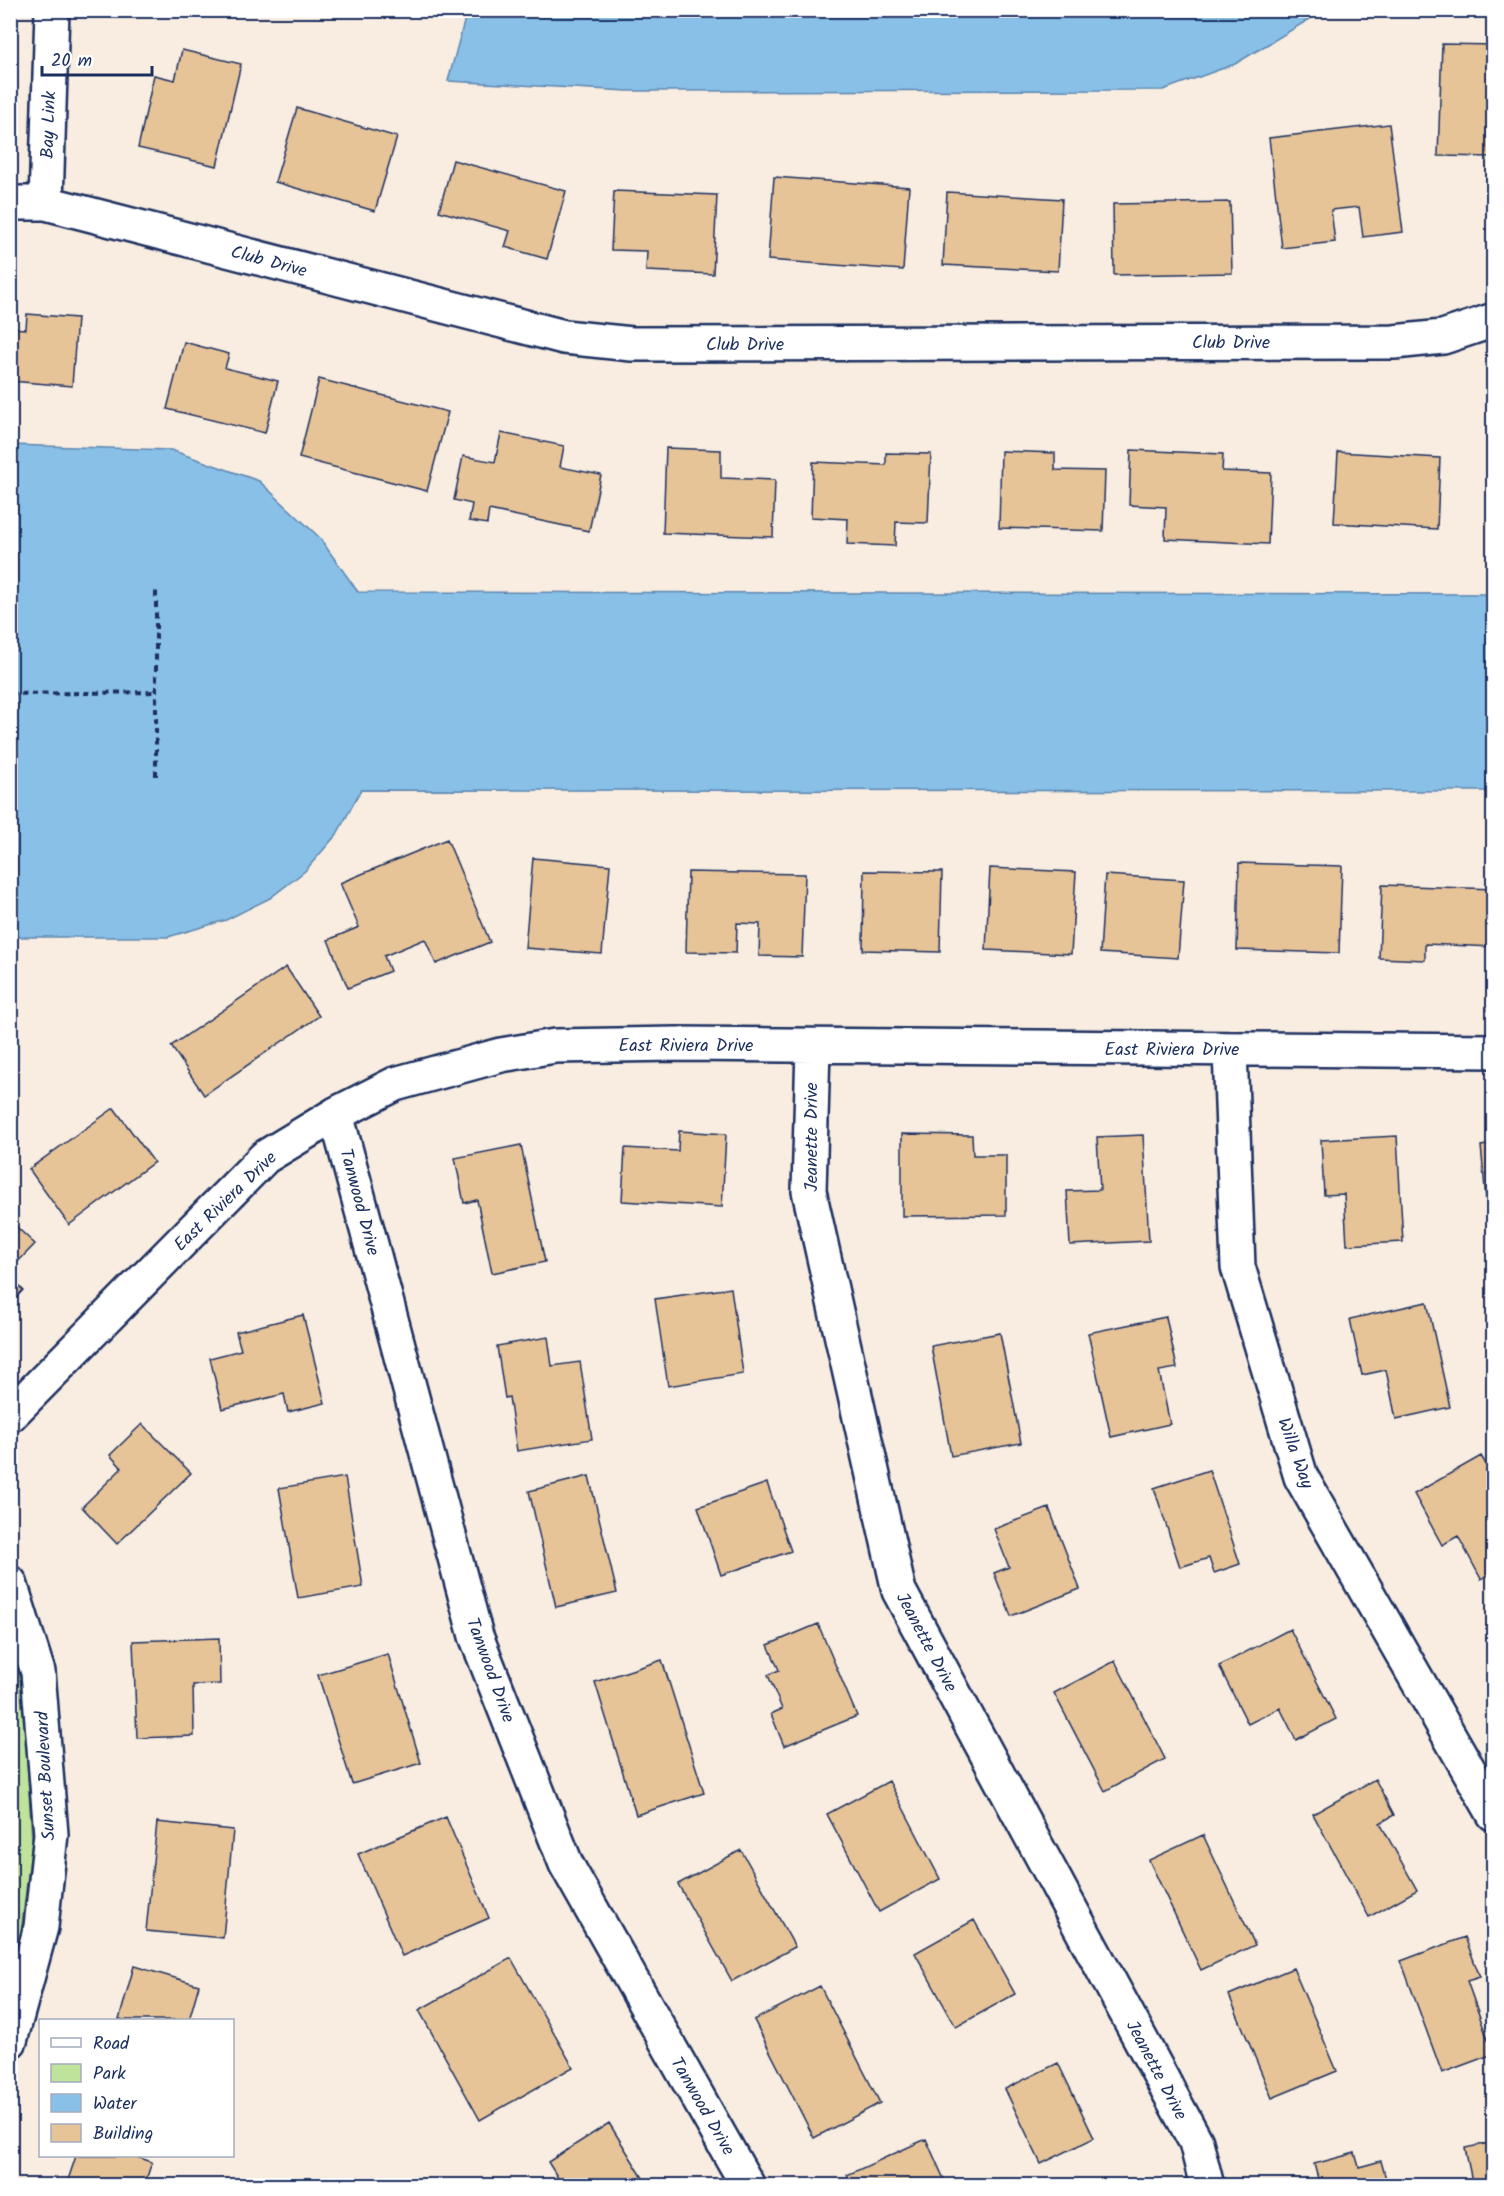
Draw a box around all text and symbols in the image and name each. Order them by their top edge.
scale bar [42,39,152,77]
text: 20 m [51,47,92,76]
street label: Bay Link [34,90,65,159]
street label: Club Drive [227,238,310,287]
street label: Club Drive [1192,329,1270,358]
street label: Club Drive [706,331,784,360]
street label: East Riviera Drive [619,1032,753,1061]
street label: East Riviera Drive [1105,1036,1239,1065]
street label: Jeanette Drive [798,1082,827,1192]
street label: East Riviera Drive [167,1145,285,1259]
street label: Tanwood Drive [330,1146,387,1259]
street label: Willa Way [1268,1414,1321,1494]
street label: Jeanette Drive [887,1588,964,1698]
street label: Tanwood Drive [457,1614,522,1727]
street label: Sunset Boulevard [29,1709,64,1841]
street label: Jeanette Drive [1117,2016,1194,2126]
legend [39,2019,234,2157]
text: Road [93,2030,130,2059]
street label: Tanwood Drive [662,2052,742,2162]
text: Park [93,2060,126,2089]
text: Water [93,2090,138,2119]
text: Building [93,2120,153,2149]

